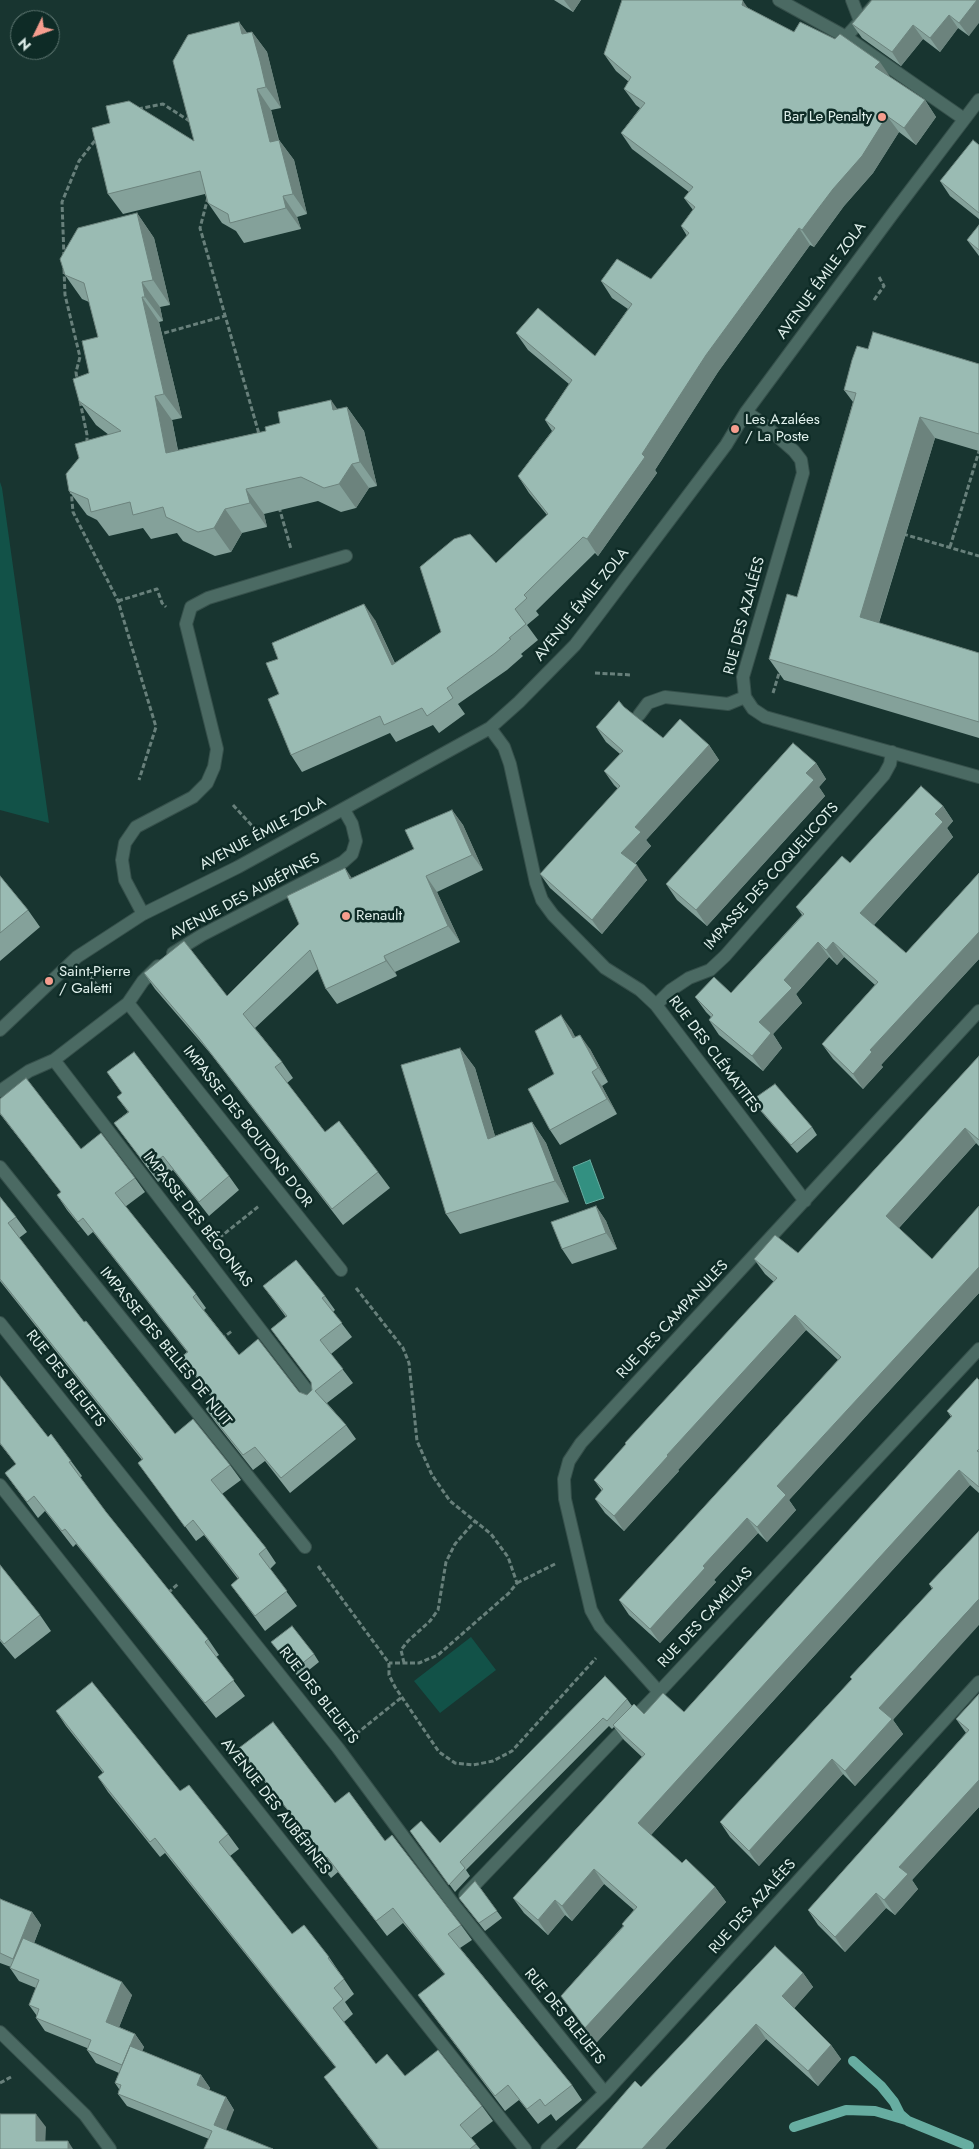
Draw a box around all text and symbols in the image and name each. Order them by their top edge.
north arrow [10,10,60,60]
text: N [13,34,36,55]
place label: Bar Le Penalty [784,108,872,126]
marker: Bar Le Penalty [876,111,888,123]
street label: AVENUE ÉMILE ZOLA [773,219,871,343]
place label: Les Azalées / La Poste [745,411,820,446]
marker: Les Azalées / La Poste [729,423,741,435]
street label: AVENUE ÉMILE ZOLA [531,545,633,665]
street label: RUE DES AZALÉES [721,555,769,677]
street label: AVENUE ÉMILE ZOLA [197,793,329,875]
street label: IMPASSE DES COQUELICOTS [701,800,843,954]
street label: AVENUE DES AUBÉPINES [167,850,323,944]
place label: Renault [356,907,402,925]
marker: Renault [340,910,352,922]
place label: Saint-Pierre / Galetti [59,963,131,998]
marker: Saint-Pierre / Galetti [43,975,55,987]
street label: RUE DES CLÉMATITES [664,993,764,1117]
street label: IMPASSE DES BOUTONS D'OR [178,1043,316,1211]
street label: IMPASSE DES BÉGONIAS [139,1149,255,1291]
street label: RUE DES CAMPANULES [614,1257,732,1383]
street label: IMPASSE DES BELLES DE NUIT [95,1264,235,1430]
street label: RUE DES BLEUETS [22,1327,108,1431]
street label: RUE DES CAMELIAS [655,1564,757,1672]
street label: RUE DES BLEUETS [275,1644,361,1748]
street label: AVENUE DES AUBÉPINES [216,1736,334,1878]
street label: RUE DES AZALÉES [706,1856,800,1958]
street label: RUE DES BLEUETS [520,1966,608,2068]

